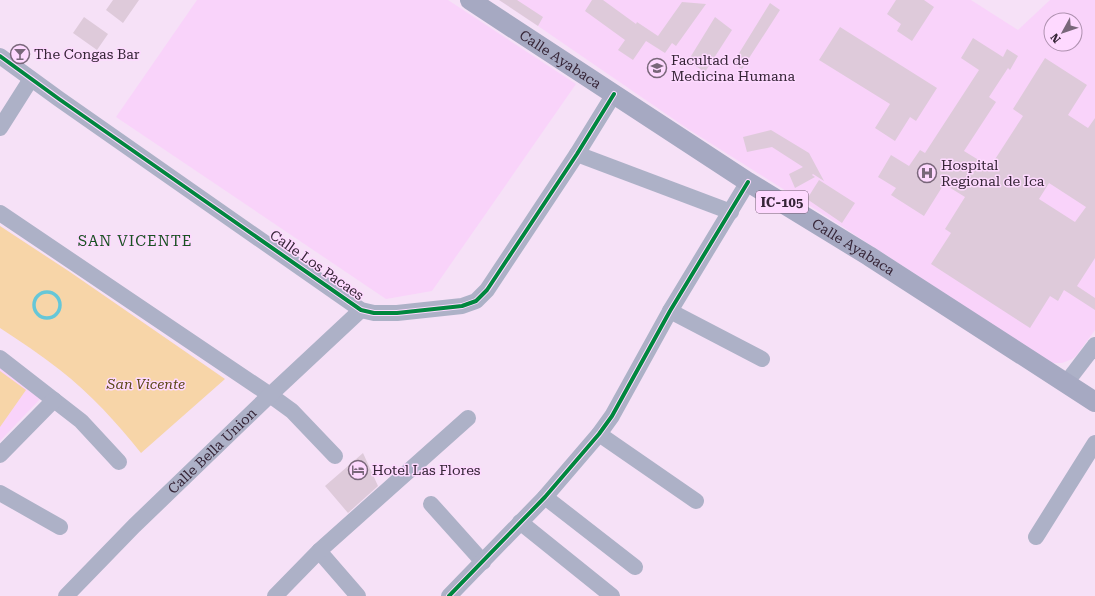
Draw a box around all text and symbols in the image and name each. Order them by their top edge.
north arrow [1043,12,1083,52]
street label: Calle Ayabaca [517,27,605,92]
text: N [1048,30,1063,46]
bar icon: The Congas Bar [9,43,31,65]
place label: The Congas Bar [34,46,140,62]
place label: Facultad de Medicina Humana [671,52,796,84]
school or university icon: Facultad de Medicina Humana [646,57,668,79]
place label: Hospital Regional de Ica [941,157,1045,189]
hospital icon: Hospital Regional de Ica [916,162,938,184]
road number: IC-105 [756,191,808,213]
street label: Calle Ayabaca [809,215,898,279]
street label: Calle Los Pacaes [267,227,367,304]
district label: SAN VICENTE [78,232,192,250]
park label: San Vicente [106,376,185,392]
street label: Calle Bella Union [165,405,260,497]
hotel icon: Hotel Las Flores [347,459,369,481]
place label: Hotel Las Flores [372,462,481,478]

